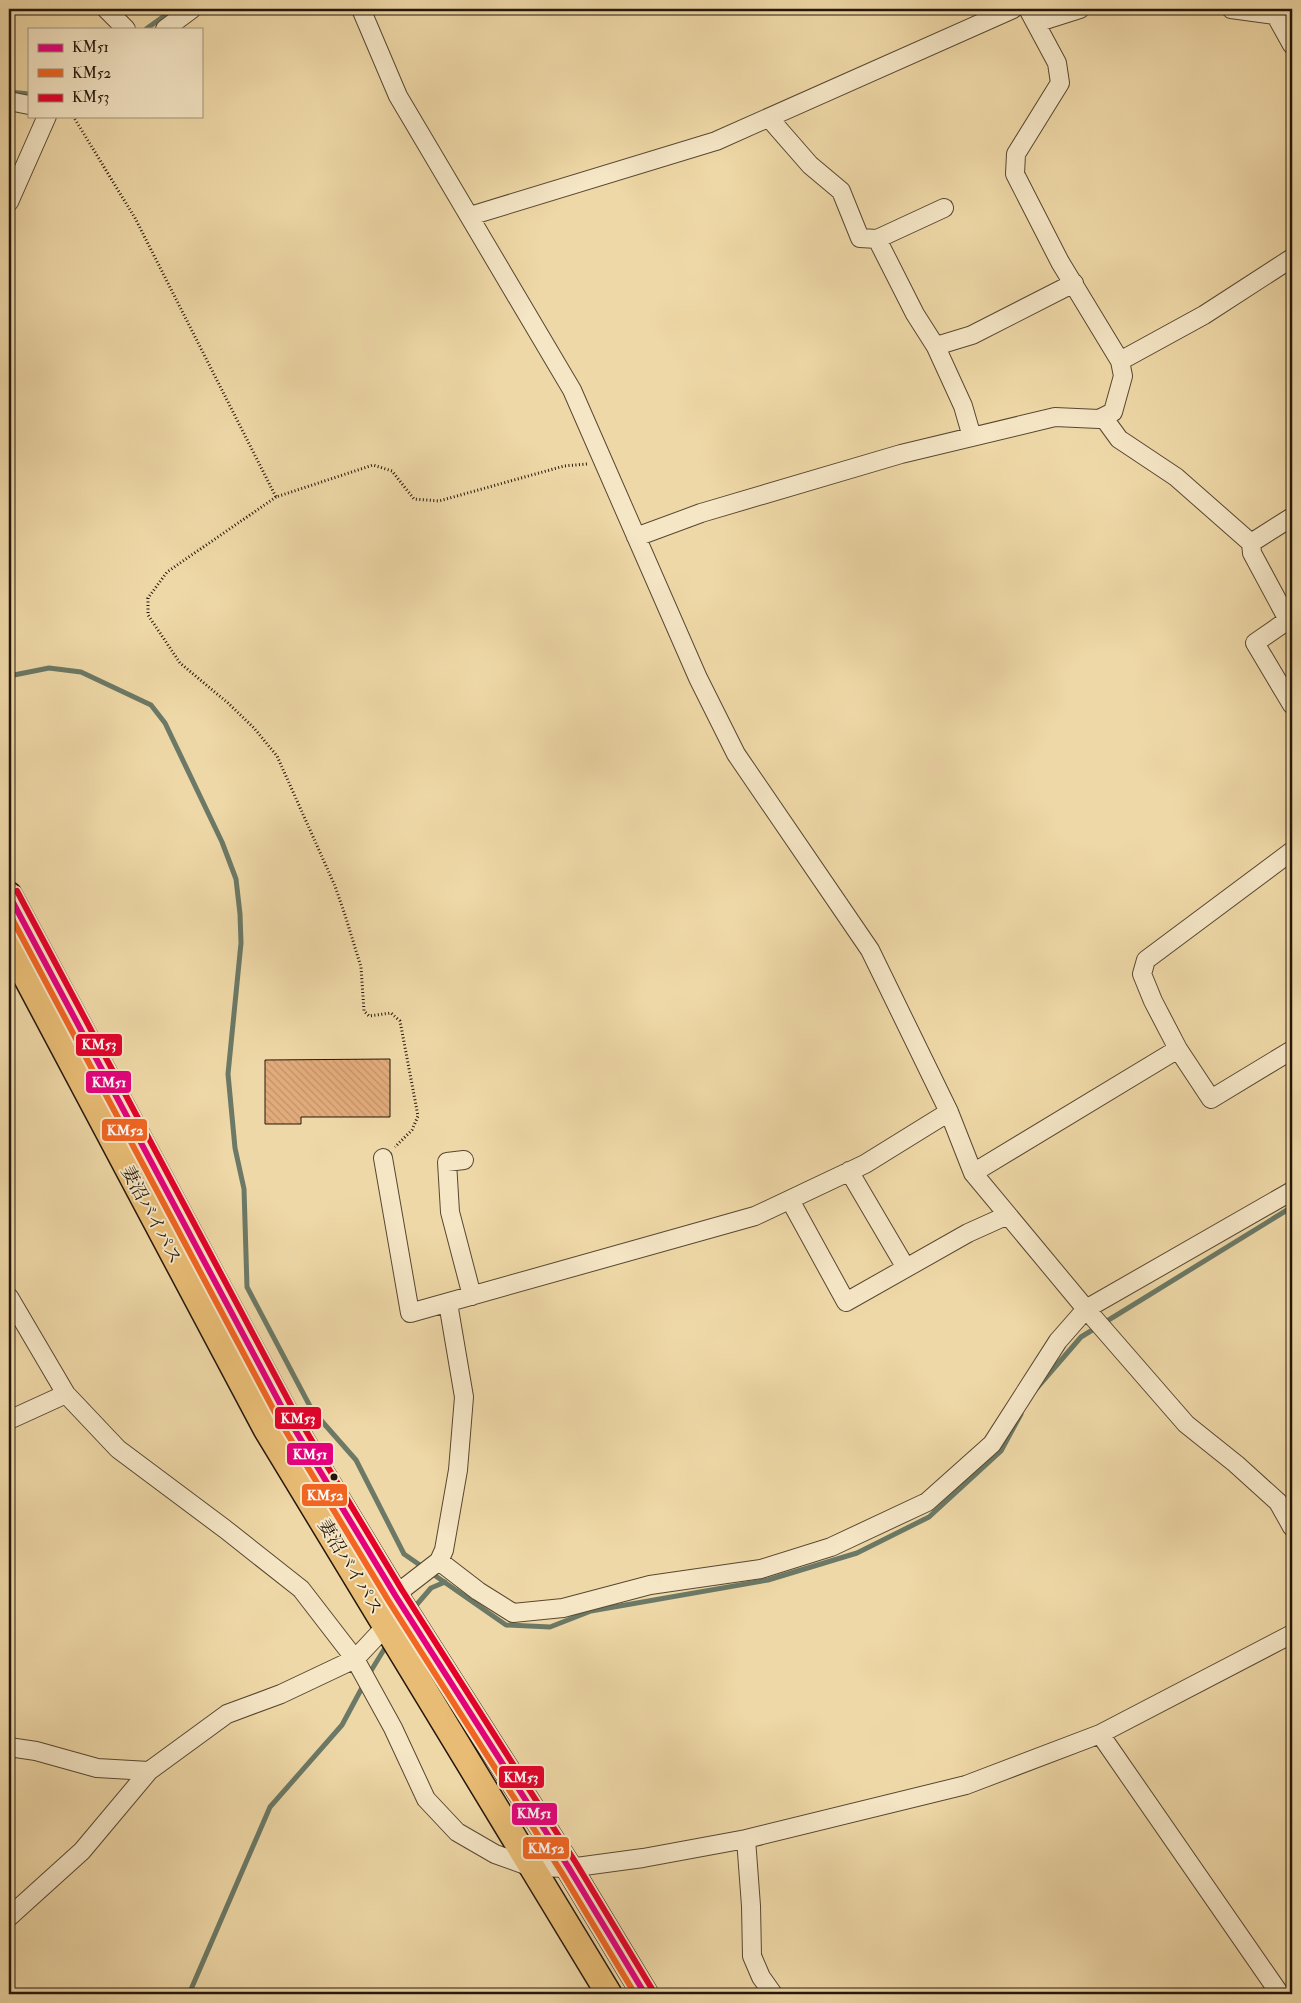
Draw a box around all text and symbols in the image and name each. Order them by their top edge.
legend [28,28,202,118]
text: KM51 [72,38,109,57]
text: KM52 [72,64,112,83]
text: KM53 [72,88,109,107]
line badge: KM53 [75,1033,123,1057]
text: KM53 [82,1036,116,1053]
line badge: KM51 [85,1070,132,1094]
text: KM51 [92,1074,126,1091]
line badge: KM52 [101,1118,148,1142]
text: KM52 [107,1122,143,1139]
street label: 妻沼バイパス [116,1162,186,1268]
line badge: KM53 [274,1406,322,1430]
text: KM53 [281,1410,315,1427]
line badge: KM51 [286,1442,334,1466]
text: KM51 [293,1446,327,1463]
unlabelled marker [329,1472,339,1482]
line badge: KM52 [301,1483,348,1507]
text: KM52 [307,1487,343,1504]
street label: 妻沼バイパス [312,1515,388,1619]
line badge: KM53 [498,1765,545,1789]
text: KM53 [504,1769,538,1786]
line badge: KM51 [511,1802,558,1826]
text: KM51 [517,1805,551,1822]
line badge: KM52 [522,1836,570,1860]
text: KM52 [528,1840,564,1857]

